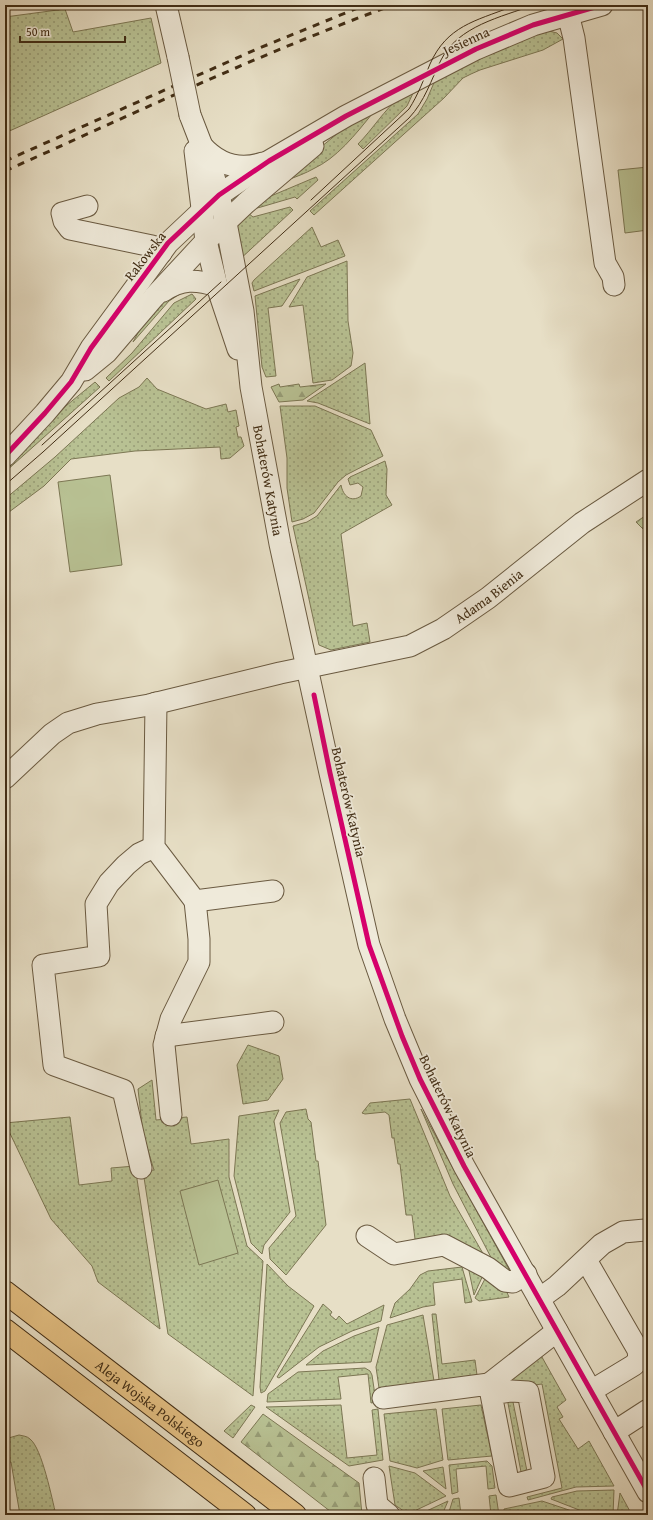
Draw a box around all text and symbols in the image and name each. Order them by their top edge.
scale bar [20,18,125,44]
street label: Jesienna [438,21,493,61]
text: 50 m [26,23,50,40]
street label: Rakowska [119,227,171,285]
street label: Bohaterów Katynia [248,423,288,538]
street label: Adama Bienia [450,564,527,628]
street label: Bohaterów Katynia [327,745,371,859]
street label: Bohaterów Katynia [414,1051,482,1161]
street label: Aleja Wojska Polskiego [91,1355,209,1452]

